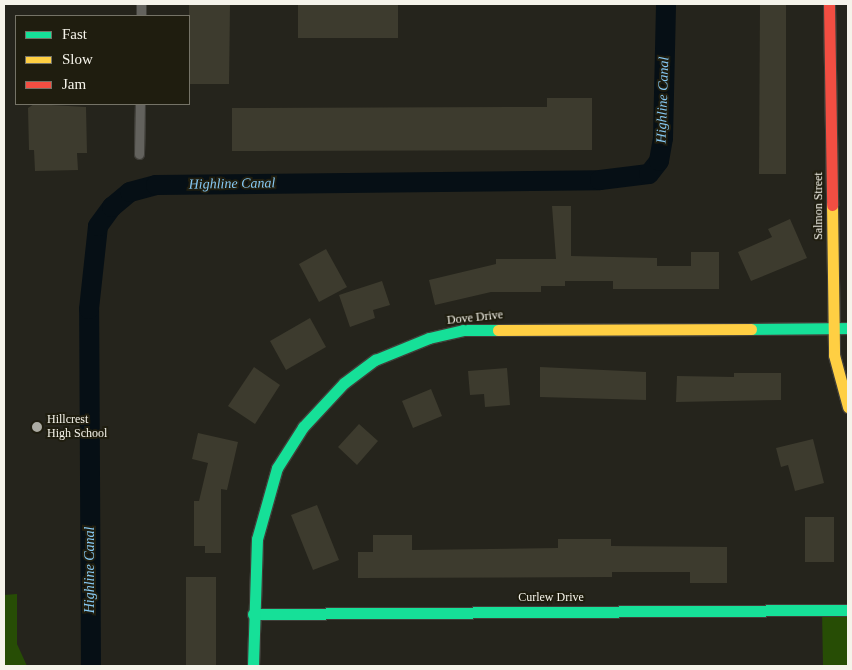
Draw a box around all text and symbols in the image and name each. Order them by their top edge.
legend [15,15,190,105]
text: Fast [62,26,87,42]
text: Slow [62,51,93,67]
water label: Highline Canal [653,56,673,144]
text: Jam [62,76,86,92]
street label: Salmon Street [812,172,826,240]
water label: Highline Canal [188,175,276,193]
street label: Dove Drive [446,308,504,328]
place label: Hillcrest High School [47,413,107,441]
marker: Hillcrest High School [31,421,43,433]
water label: Highline Canal [82,527,98,613]
street label: Curlew Drive [518,591,584,605]

